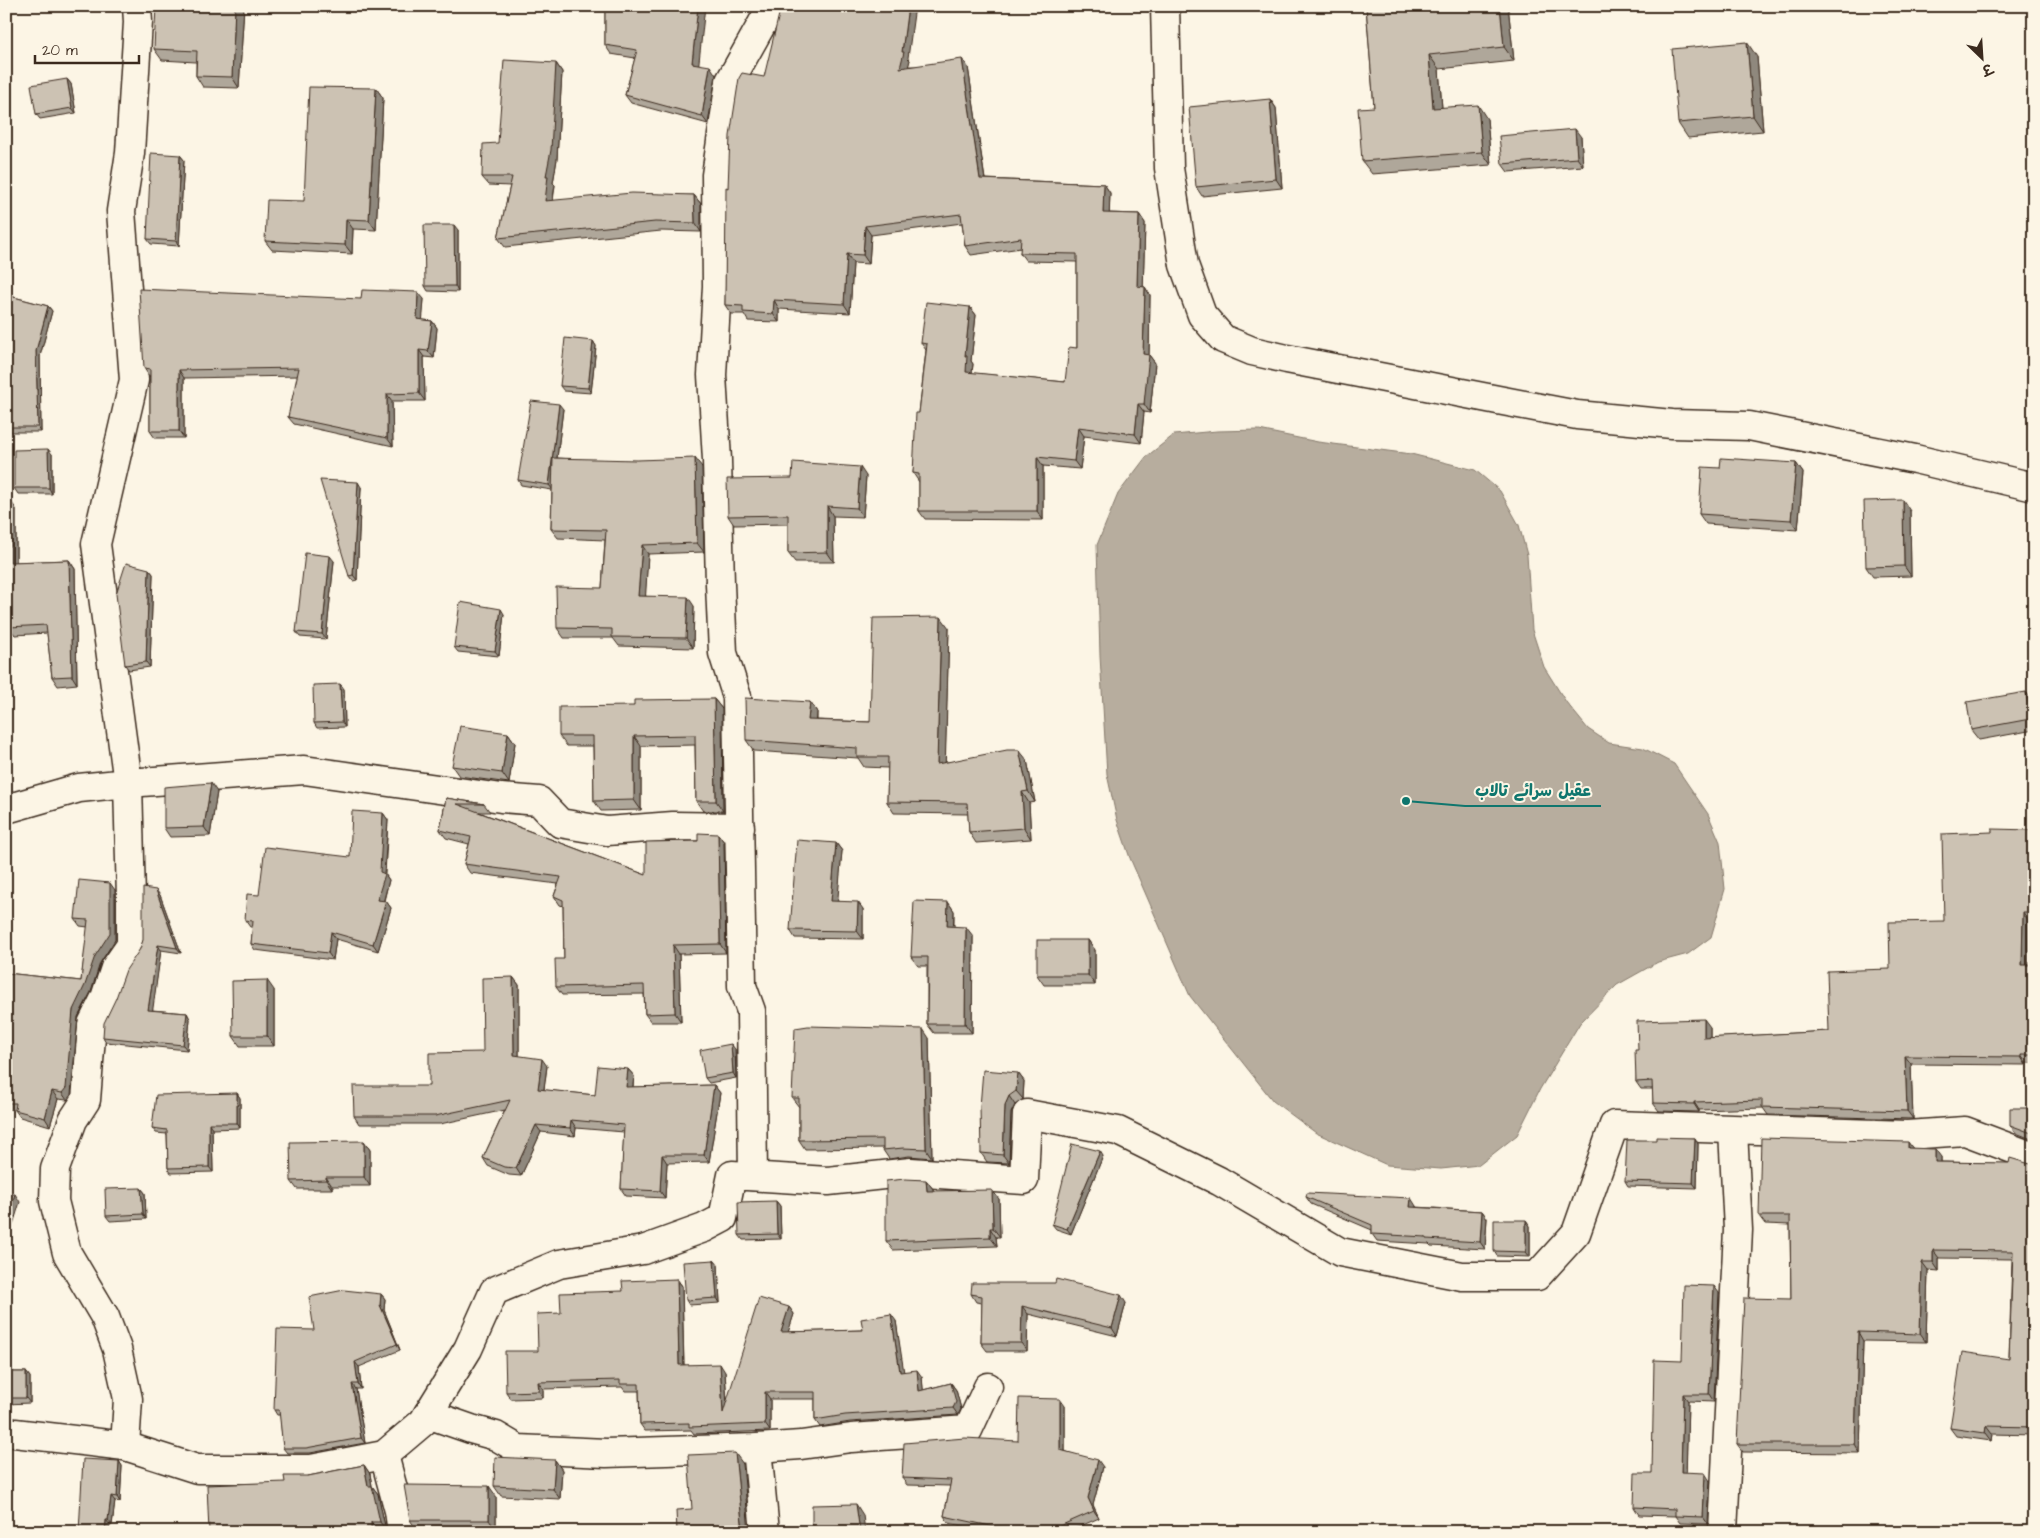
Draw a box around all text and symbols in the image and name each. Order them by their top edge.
scale bar [35,32,139,64]
north arrow [1958,32,2008,82]
text: 20 m [42,40,78,61]
text: उ [1977,57,1997,81]
callout: عقیل سرائے تالاب [1465,775,1601,806]
text: عقیل سرائے تالاب [1475,780,1591,802]

